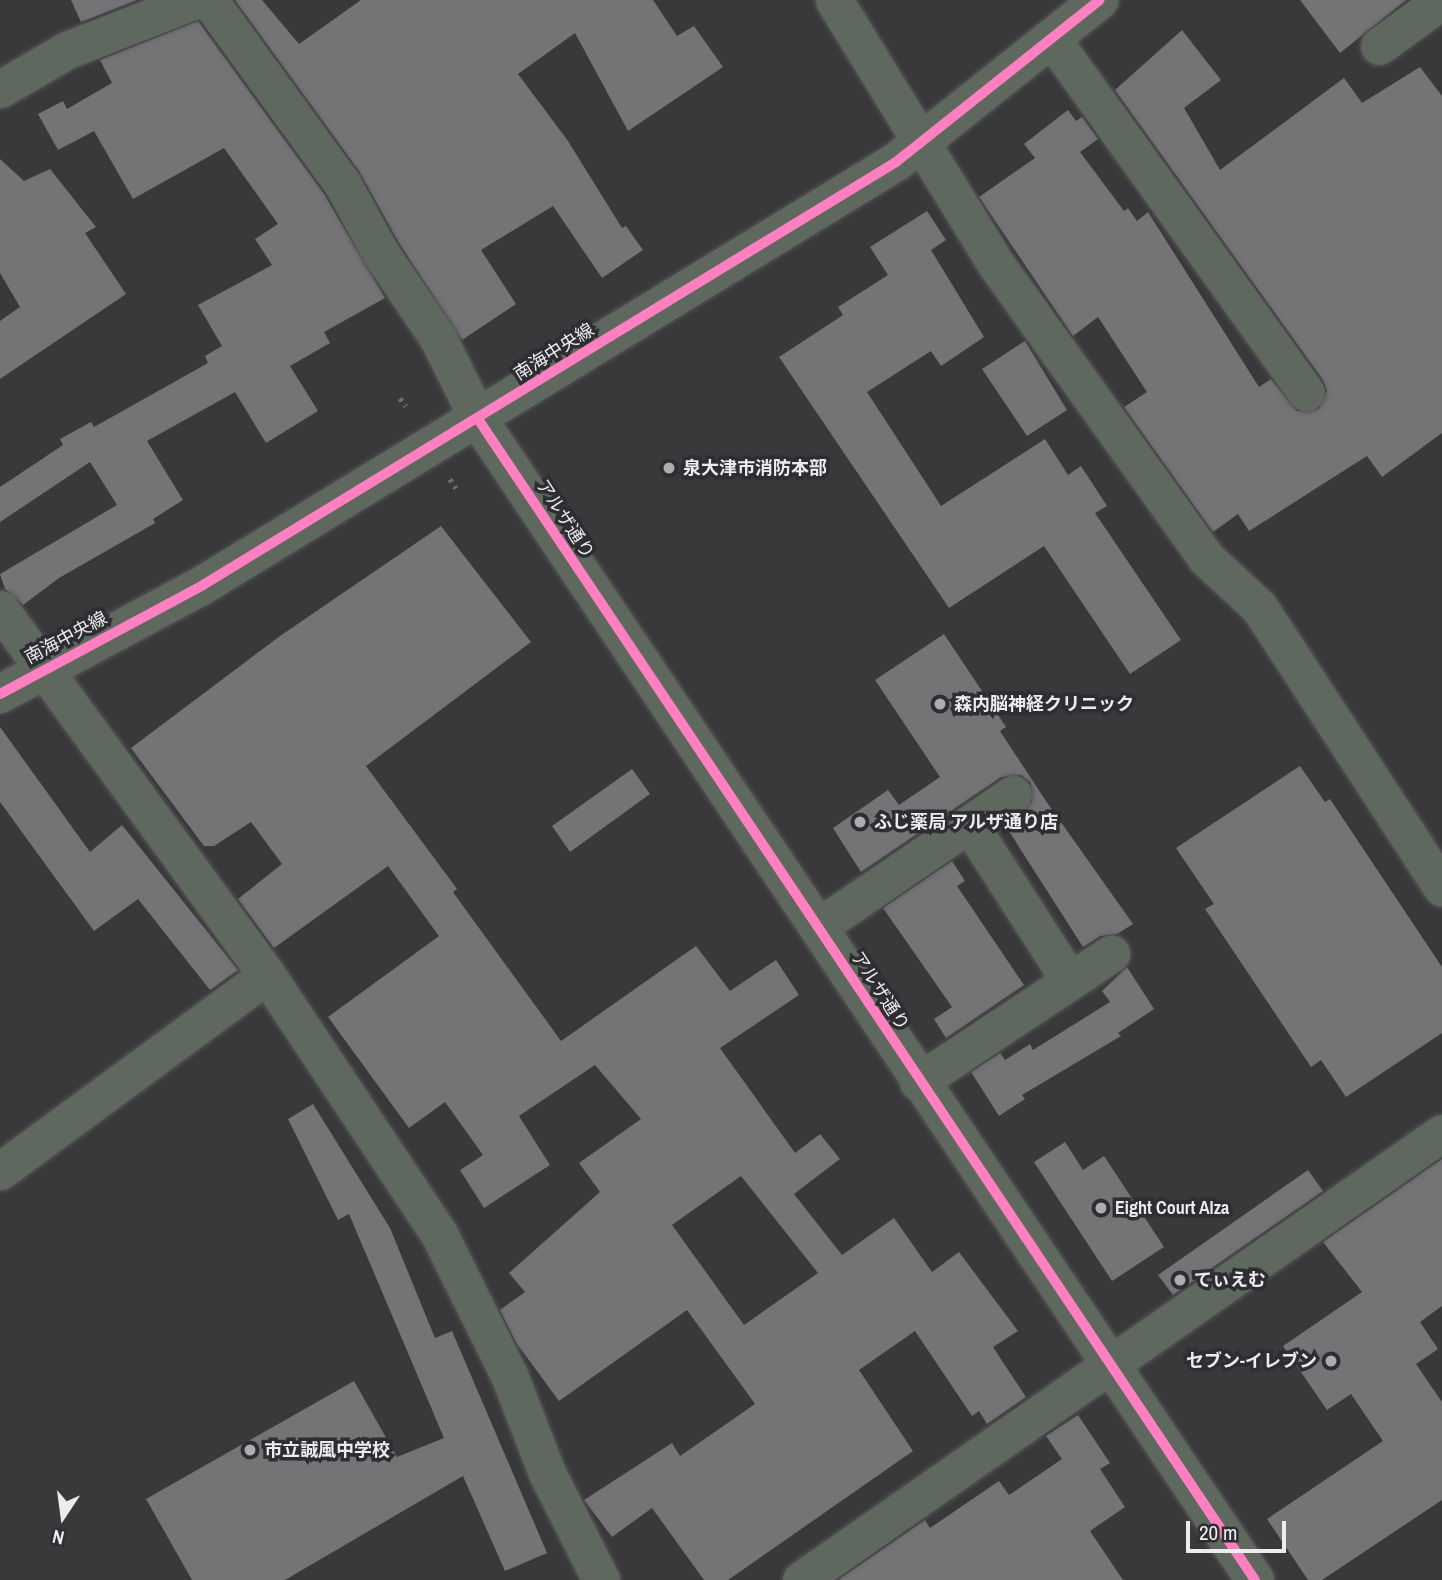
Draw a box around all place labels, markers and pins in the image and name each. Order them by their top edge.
place label: 泉大津市消防本部 [683,457,827,479]
marker: 泉大津市消防本部 [661,460,677,476]
place label: 森内脳神経クリニック [954,693,1134,715]
marker: 森内脳神経クリニック [932,696,948,712]
place label: ふじ薬局 アルザ通り店 [874,811,1058,833]
marker: ふじ薬局 アルザ通り店 [852,814,868,830]
place label: Eight Court Alza [1115,1197,1230,1219]
marker: Eight Court Alza [1093,1200,1109,1216]
place label: てぃえむ [1194,1269,1266,1291]
marker: てぃえむ [1172,1272,1188,1288]
place label: セブン-イレブン [1186,1350,1317,1372]
marker: セブン-イレブン [1323,1353,1339,1369]
place label: 市立誠風中学校 [264,1439,390,1461]
marker: 市立誠風中学校 [242,1442,258,1458]

